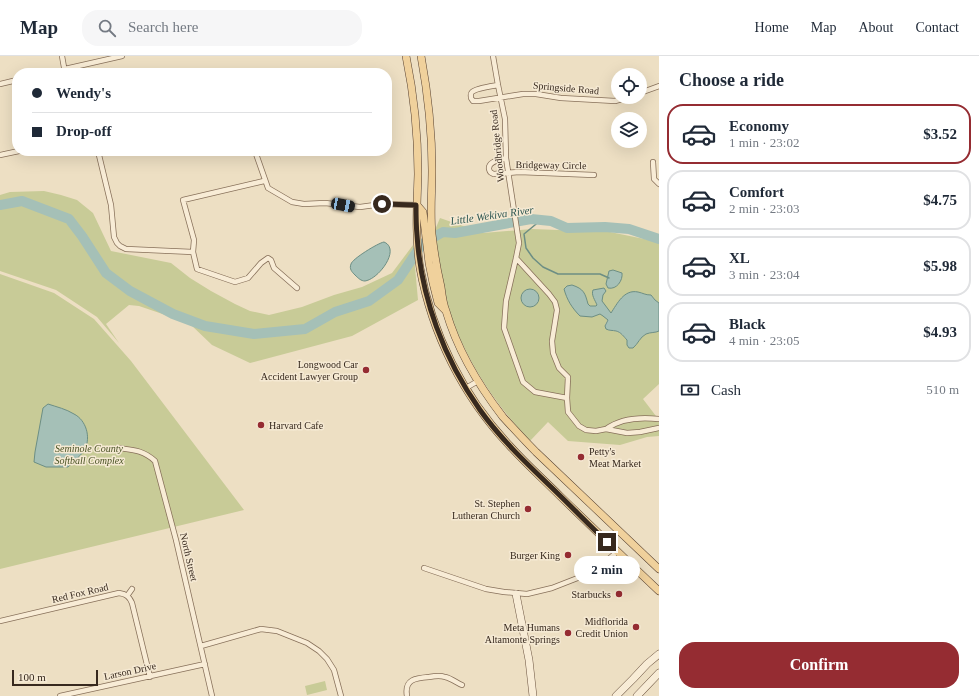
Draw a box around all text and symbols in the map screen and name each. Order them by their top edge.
search box [82,10,362,46]
text: Map [20,17,58,38]
icon: search [96,17,118,39]
text: Search here [128,19,198,35]
text: Home [755,20,789,35]
text: Map [811,20,836,35]
text: About [858,20,893,35]
text: Contact [915,20,959,35]
map controls [611,68,647,148]
button: locate [611,68,647,104]
text: Choose a ride [679,70,784,90]
street label: Springside Road [532,80,600,96]
text: Wendy's [56,85,111,101]
street label: Woodbridge Road [488,109,506,183]
button: layers [611,112,647,148]
icon: car [681,116,717,152]
text: Economy [729,118,789,134]
text: Drop-off [56,123,112,139]
text: $3.52 [923,126,957,142]
text: 1 min · 23:02 [729,135,799,150]
street label: Bridgeway Circle [516,159,587,171]
icon: car [681,182,717,218]
text: Comfort [729,184,784,200]
text: $4.75 [923,192,957,208]
route start [373,195,391,213]
car [330,197,356,213]
text: 2 min · 23:03 [729,201,799,216]
water label: Little Wekiva River [449,203,535,227]
icon: car [681,248,717,284]
text: XL [729,250,750,266]
text: $5.98 [923,258,957,274]
text: 3 min · 23:04 [729,267,799,282]
icon: car [681,314,717,350]
text: Black [729,316,766,332]
text: $4.93 [923,324,957,340]
text: 4 min · 23:05 [729,333,799,348]
place label: Longwood Car Accident Lawyer Group [261,359,359,382]
marker: Longwood Car Accident Lawyer Group [361,365,371,375]
icon: cash [679,379,701,401]
text: Cash [711,382,741,398]
text: 510 m [926,382,959,397]
marker: Harvard Cafe [256,420,266,430]
place label: Harvard Cafe [269,420,324,431]
park label: Seminole County Softball Complex [54,443,124,466]
place label: Petty's Meat Market [589,446,641,469]
marker: Petty's Meat Market [576,452,586,462]
place label: St. Stephen Lutheran Church [452,498,520,521]
marker: St. Stephen Lutheran Church [523,504,533,514]
street label: North Street [178,532,200,582]
route end [598,533,616,551]
place label: Burger King [510,550,560,561]
marker: Burger King [563,550,573,560]
callout: 2 min [574,556,640,584]
text: 2 min [591,562,623,577]
street label: Red Fox Road [51,581,109,605]
place label: Starbucks [572,589,611,600]
marker: Starbucks [614,589,624,599]
place label: Midflorida Credit Union [576,616,629,639]
place label: Meta Humans Altamonte Springs [485,622,560,645]
marker: Midflorida Credit Union [631,622,641,632]
marker: Meta Humans Altamonte Springs [563,628,573,638]
button: Confirm [679,642,959,688]
street label: Larson Drive [103,660,158,682]
scale bar [12,668,98,687]
text: 100 m [18,671,46,683]

